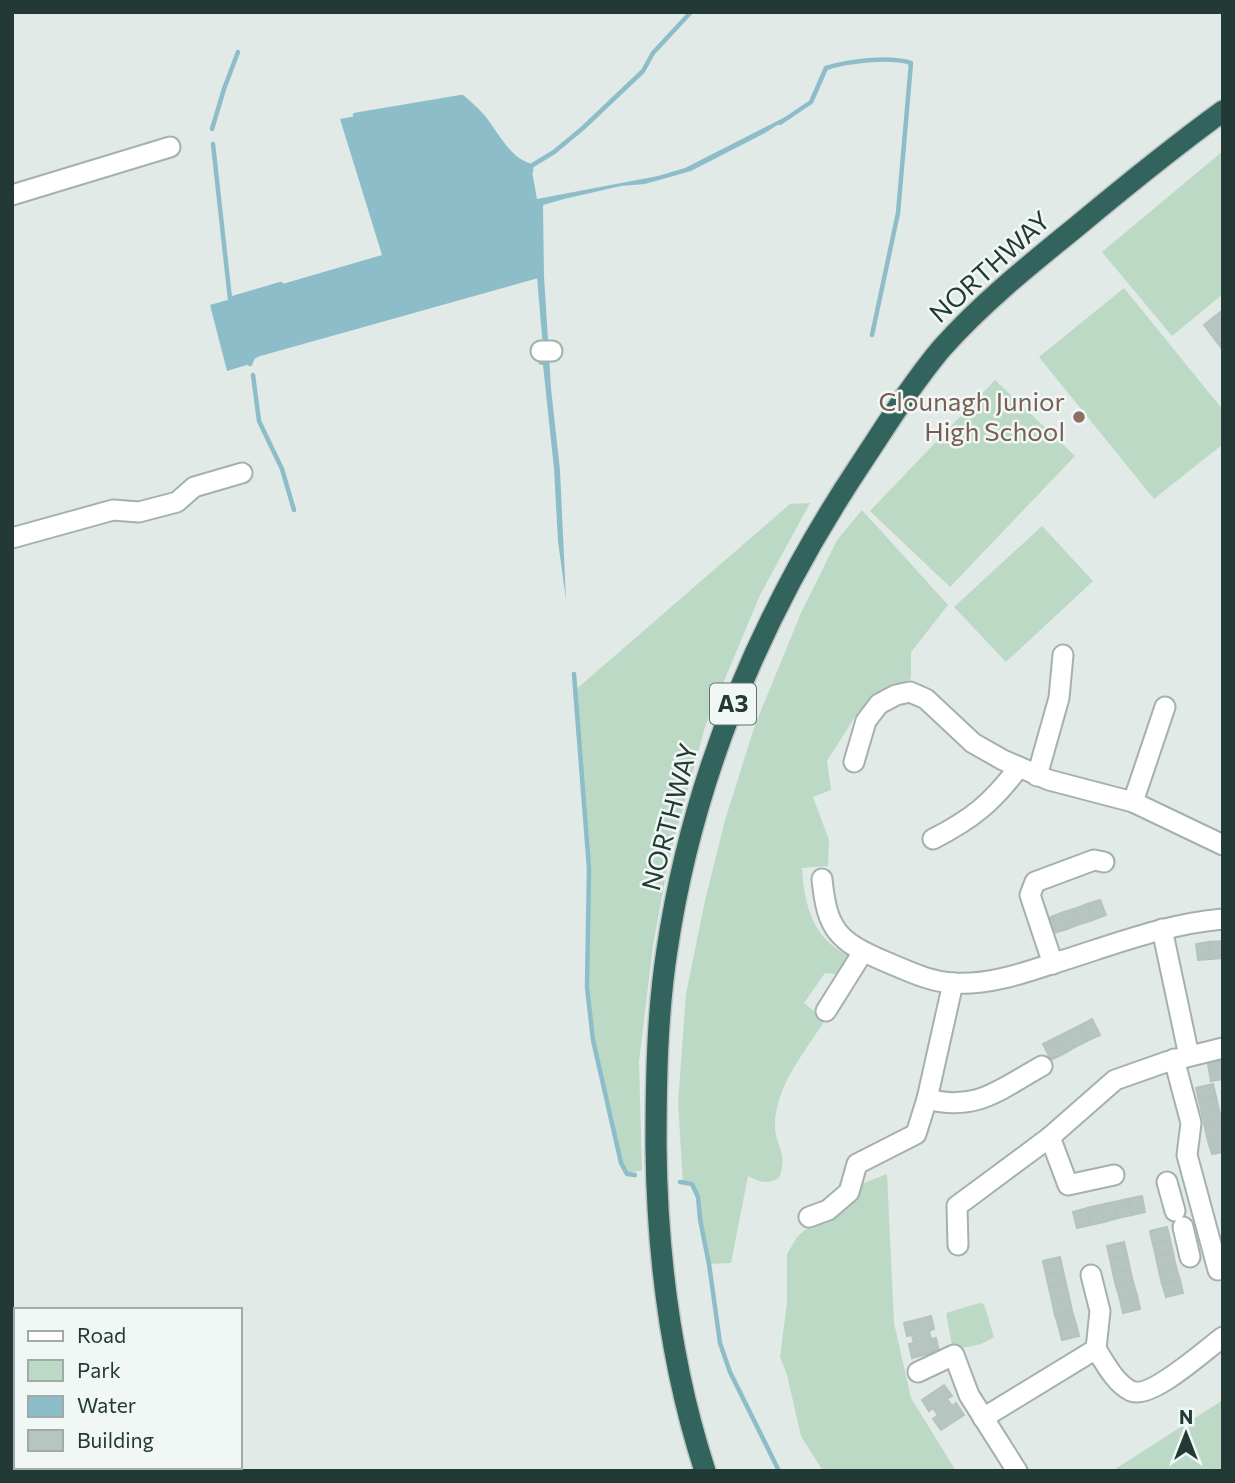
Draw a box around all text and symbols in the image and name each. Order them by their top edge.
street label: NORTHWAY [922,204,1056,328]
place label: Clounagh Junior High School [878,385,1065,446]
marker: Clounagh Junior High School [1071,409,1087,425]
road number: A3 [710,684,756,724]
street label: NORTHWAY [634,740,703,894]
legend [14,1308,242,1469]
text: Road [77,1322,126,1347]
text: Park [77,1357,121,1382]
text: Water [77,1392,136,1417]
north arrow [1151,1399,1221,1469]
text: N [1179,1405,1193,1428]
text: Building [77,1427,154,1452]

